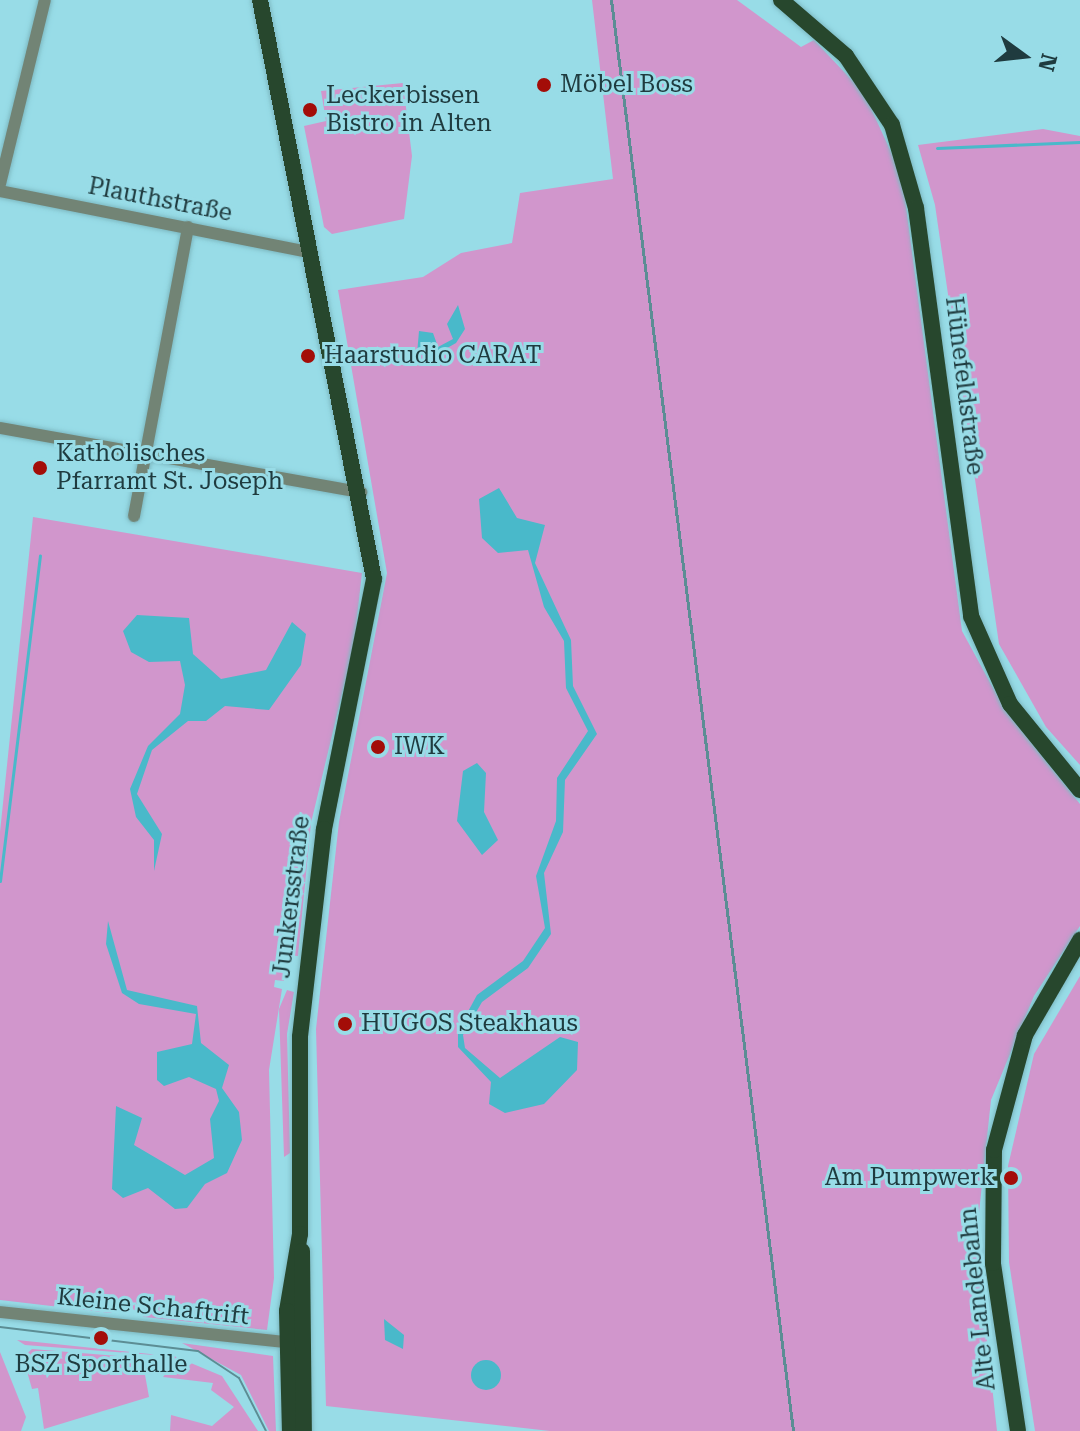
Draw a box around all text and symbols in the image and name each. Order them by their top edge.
north arrow [984,16,1064,96]
text: N [1033,51,1062,74]
place label: Möbel Boss [560,71,693,99]
marker: Möbel Boss [535,76,553,94]
place label: Leckerbissen Bistro in Alten [326,82,492,138]
marker: Leckerbissen Bistro in Alten [301,101,319,119]
street label: Plauthstraße [86,172,234,228]
street label: Hünefeldstraße [939,295,989,477]
place label: Haarstudio CARAT [324,342,541,370]
marker: Haarstudio CARAT [299,347,317,365]
place label: Katholisches Pfarramt St. Joseph [56,440,283,496]
marker: Katholisches Pfarramt St. Joseph [31,459,49,477]
place label: IWK [394,733,445,761]
marker: IWK [369,738,387,756]
street label: Junkersstraße [268,814,316,980]
place label: HUGOS Steakhaus [361,1010,578,1038]
marker: HUGOS Steakhaus [336,1015,354,1033]
place label: Am Pumpwerk [825,1164,995,1192]
marker: Am Pumpwerk [1002,1169,1020,1187]
street label: Alte Landebahn [954,1206,1002,1392]
street label: Kleine Schaftrift [56,1283,250,1331]
marker: BSZ Sporthalle [92,1329,110,1347]
place label: BSZ Sporthalle [15,1351,187,1379]

